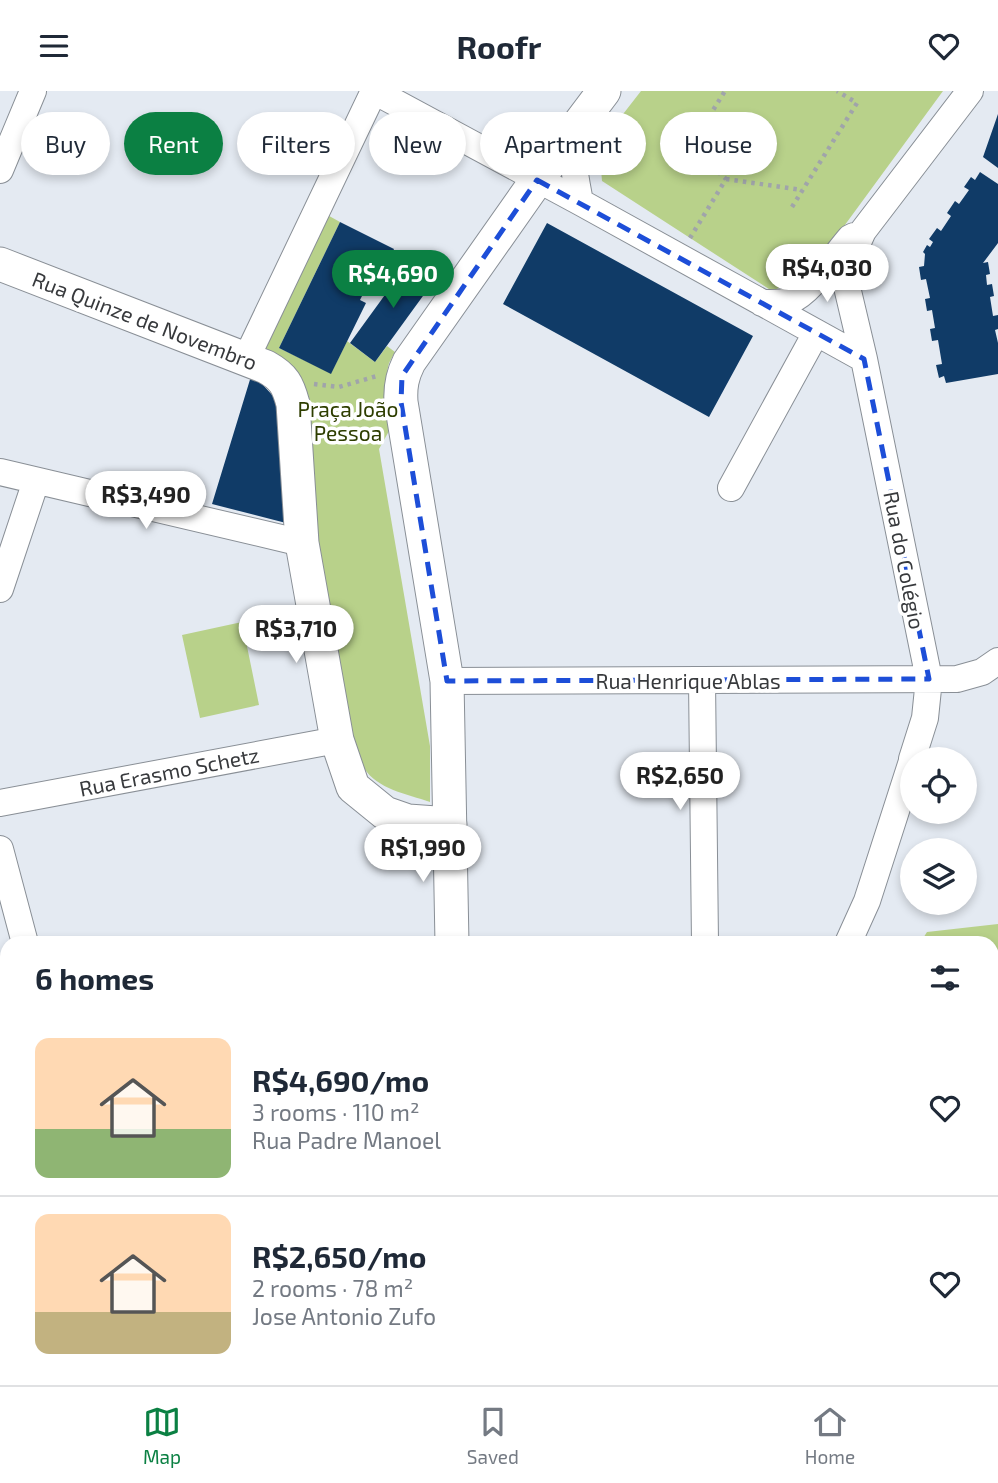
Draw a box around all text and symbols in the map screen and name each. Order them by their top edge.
icon: menu [35,27,73,65]
text: Roofr [457,27,541,65]
icon: heart [925,27,963,65]
chip: Buy [21,112,110,175]
chip: Rent [124,112,223,175]
chip: Filters [237,112,355,175]
chip: New [369,112,466,175]
chip: Apartment [480,112,646,175]
chip: House [660,112,777,175]
pin: R$4,030 [762,245,892,304]
pin: R$4,690 [328,251,458,310]
text: R$4,030 [782,253,872,281]
text: R$4,690 [348,259,438,287]
street label: Rua Quinze de Novembro [29,266,261,375]
park label: Praça João Pessoa [298,396,398,445]
pin: R$3,490 [81,471,211,531]
text: R$3,490 [101,480,191,508]
street label: Rua do Colégio [879,489,931,631]
pin: R$3,710 [231,605,361,665]
text: R$3,710 [255,614,337,642]
street label: Rua Henrique Ablas [595,668,781,693]
street label: Rua Erasmo Schetz [77,741,261,801]
map controls [900,747,977,915]
button: locate [900,747,977,824]
pin: R$2,650 [615,753,745,812]
text: R$2,650 [636,761,724,789]
pin: R$1,990 [358,825,488,884]
text: R$1,990 [380,833,466,861]
button: layers [900,838,977,915]
icon: filters [926,959,964,997]
text: 6 homes [35,960,154,996]
text: R$4,690/mo [252,1062,429,1098]
icon: home [91,1066,175,1150]
icon: heart [926,1089,964,1127]
text: 3 rooms · 110 m² [252,1098,419,1126]
text: Rua Padre Manoel [252,1126,441,1154]
text: R$2,650/mo [252,1238,426,1274]
icon: home [91,1242,175,1326]
icon: heart [926,1265,964,1303]
text: 2 rooms · 78 m² [252,1274,413,1302]
text: Jose Antonio Zufo [252,1302,436,1330]
tab: Map [143,1403,181,1468]
tab: Saved [467,1403,519,1468]
tab: Home [805,1403,855,1468]

